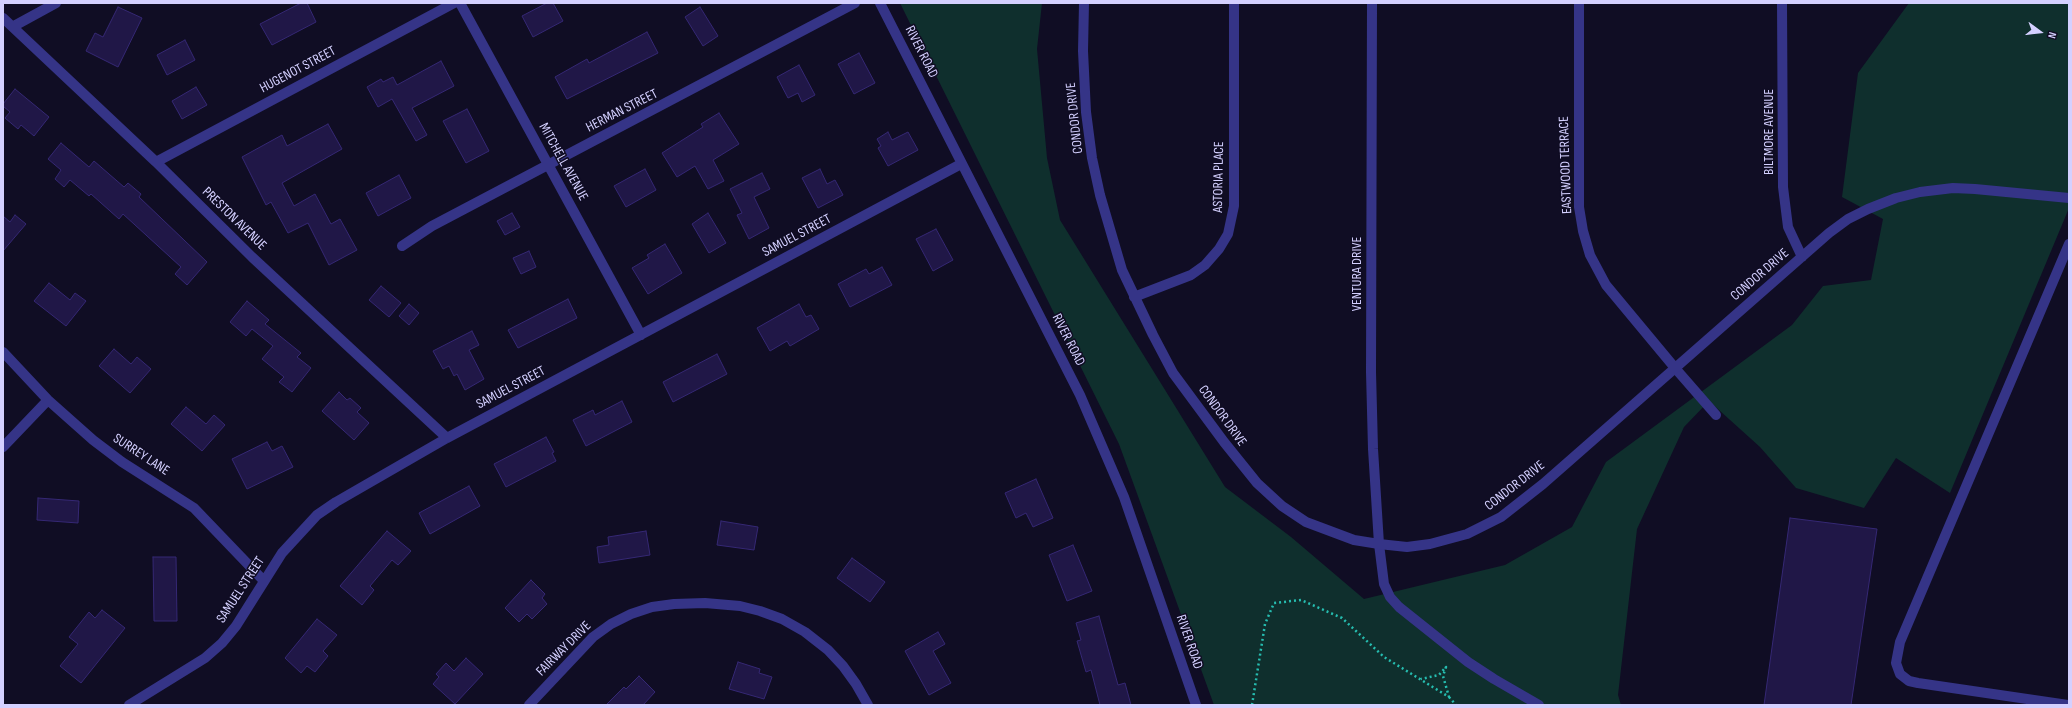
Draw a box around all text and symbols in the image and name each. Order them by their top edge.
north arrow [2020,12,2060,52]
street label: RIVER ROAD [901,23,941,81]
text: N [2045,31,2059,40]
street label: HUGENOT STREET [257,43,339,97]
street label: CONDOR DRIVE [1063,82,1087,154]
street label: HERMAN STREET [583,86,661,136]
street label: BILTMORE AVENUE [1761,89,1777,175]
street label: EASTWOOD TERRACE [1556,116,1576,214]
street label: MITCHELL AVENUE [535,120,591,204]
street label: ASTORIA PLACE [1210,141,1228,213]
street label: PRESTON AVENUE [198,184,270,254]
street label: SAMUEL STREET [760,211,834,261]
street label: VENTURA DRIVE [1349,237,1365,311]
street label: CONDOR DRIVE [1728,245,1792,305]
street label: RIVER ROAD [1048,311,1088,369]
street label: SAMUEL STREET [474,363,548,413]
street label: CONDOR DRIVE [1194,382,1250,450]
street label: SURREY LANE [110,431,172,479]
street label: CONDOR DRIVE [1482,457,1548,515]
street label: SAMUEL STREET [213,554,269,626]
street label: RIVER ROAD [1172,613,1206,671]
street label: FAIRWAY DRIVE [533,618,595,680]

